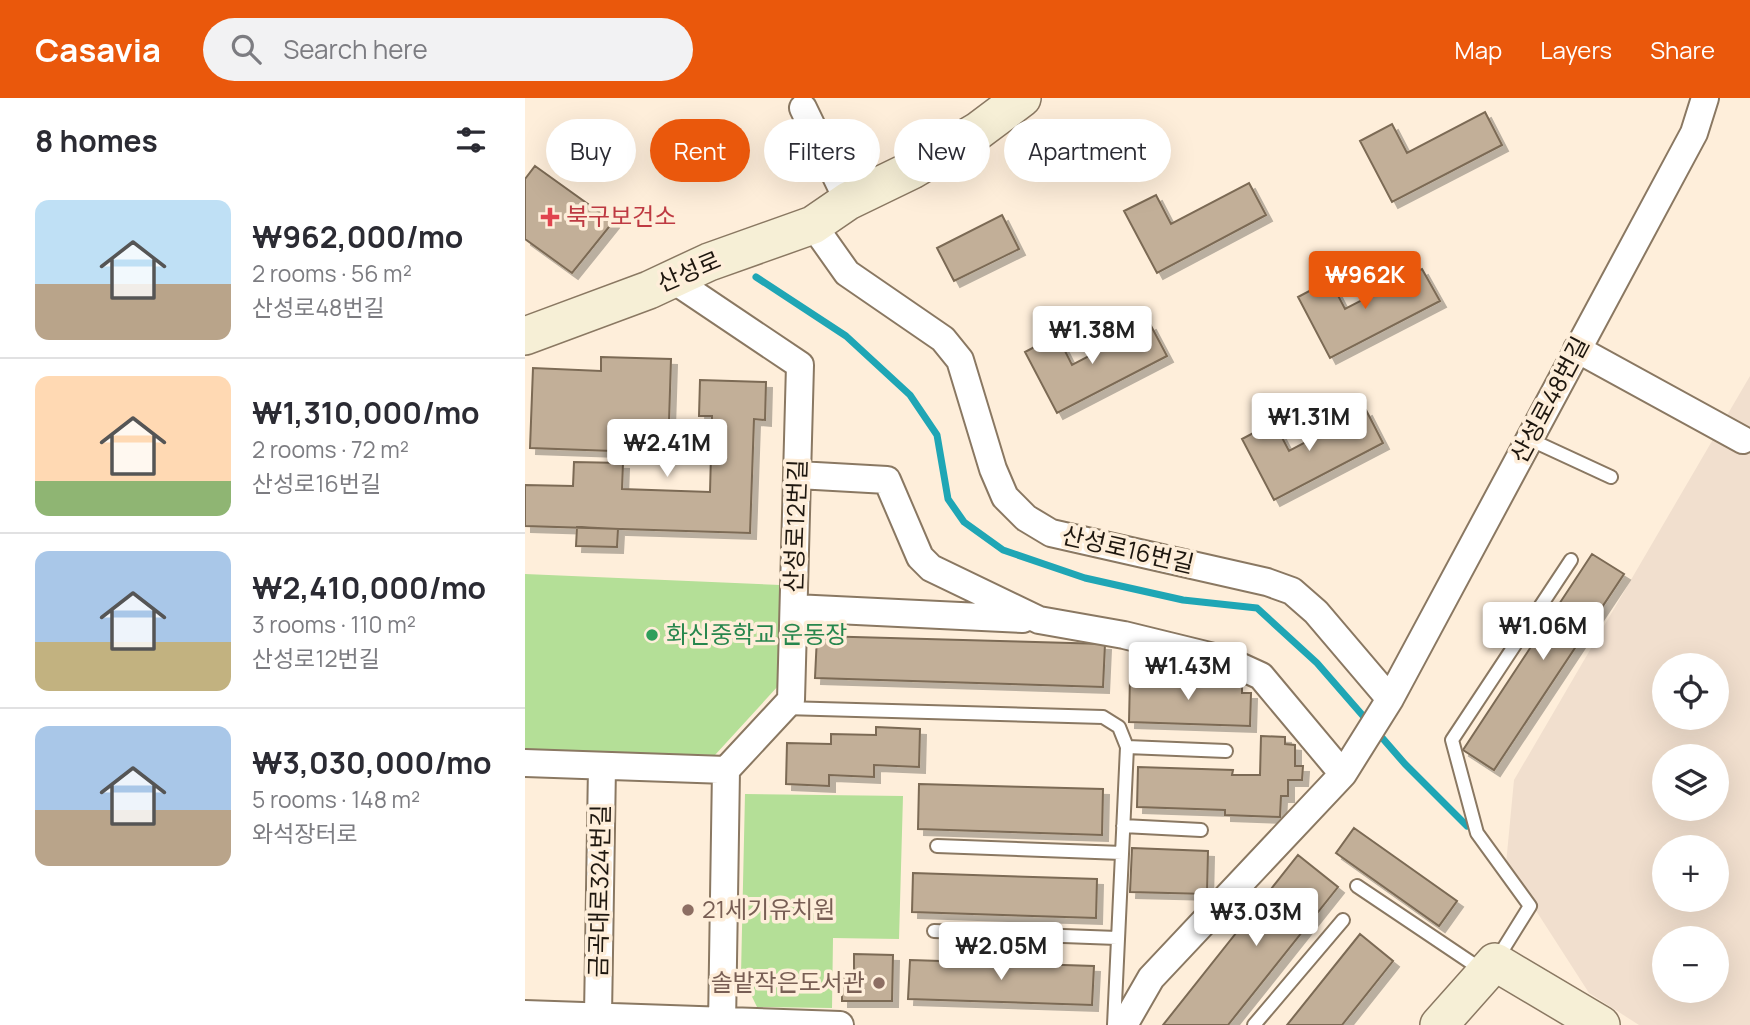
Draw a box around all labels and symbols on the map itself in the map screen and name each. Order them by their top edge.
place label: 북구보건소 [566,199,676,232]
marker: 북구보건소 [540,207,560,227]
street label: 산성로 [651,242,725,299]
pin: ₩962K [1316,252,1414,311]
pin: ₩1.38M [1035,306,1149,366]
street label: 산성로48번길 [1502,330,1596,468]
pin: ₩1.31M [1252,394,1366,453]
pin: ₩2.41M [610,420,724,479]
street label: 산성로12번길 [776,459,813,593]
street label: 산성로16번길 [1059,517,1198,580]
pin: ₩1.06M [1486,602,1600,662]
place label: 화신중학교 운동장 [666,617,847,650]
marker: 화신중학교 운동장 [644,627,660,643]
pin: ₩1.43M [1131,642,1245,702]
street label: 금곡대로324번길 [580,804,617,978]
pin: ₩3.03M [1199,888,1313,948]
place label: 21세기유치원 [702,892,835,925]
marker: 21세기유치원 [680,902,696,918]
pin: ₩2.05M [944,922,1058,982]
place label: 솔밭작은도서관 [710,965,865,998]
marker: 솔밭작은도서관 [871,975,887,991]

